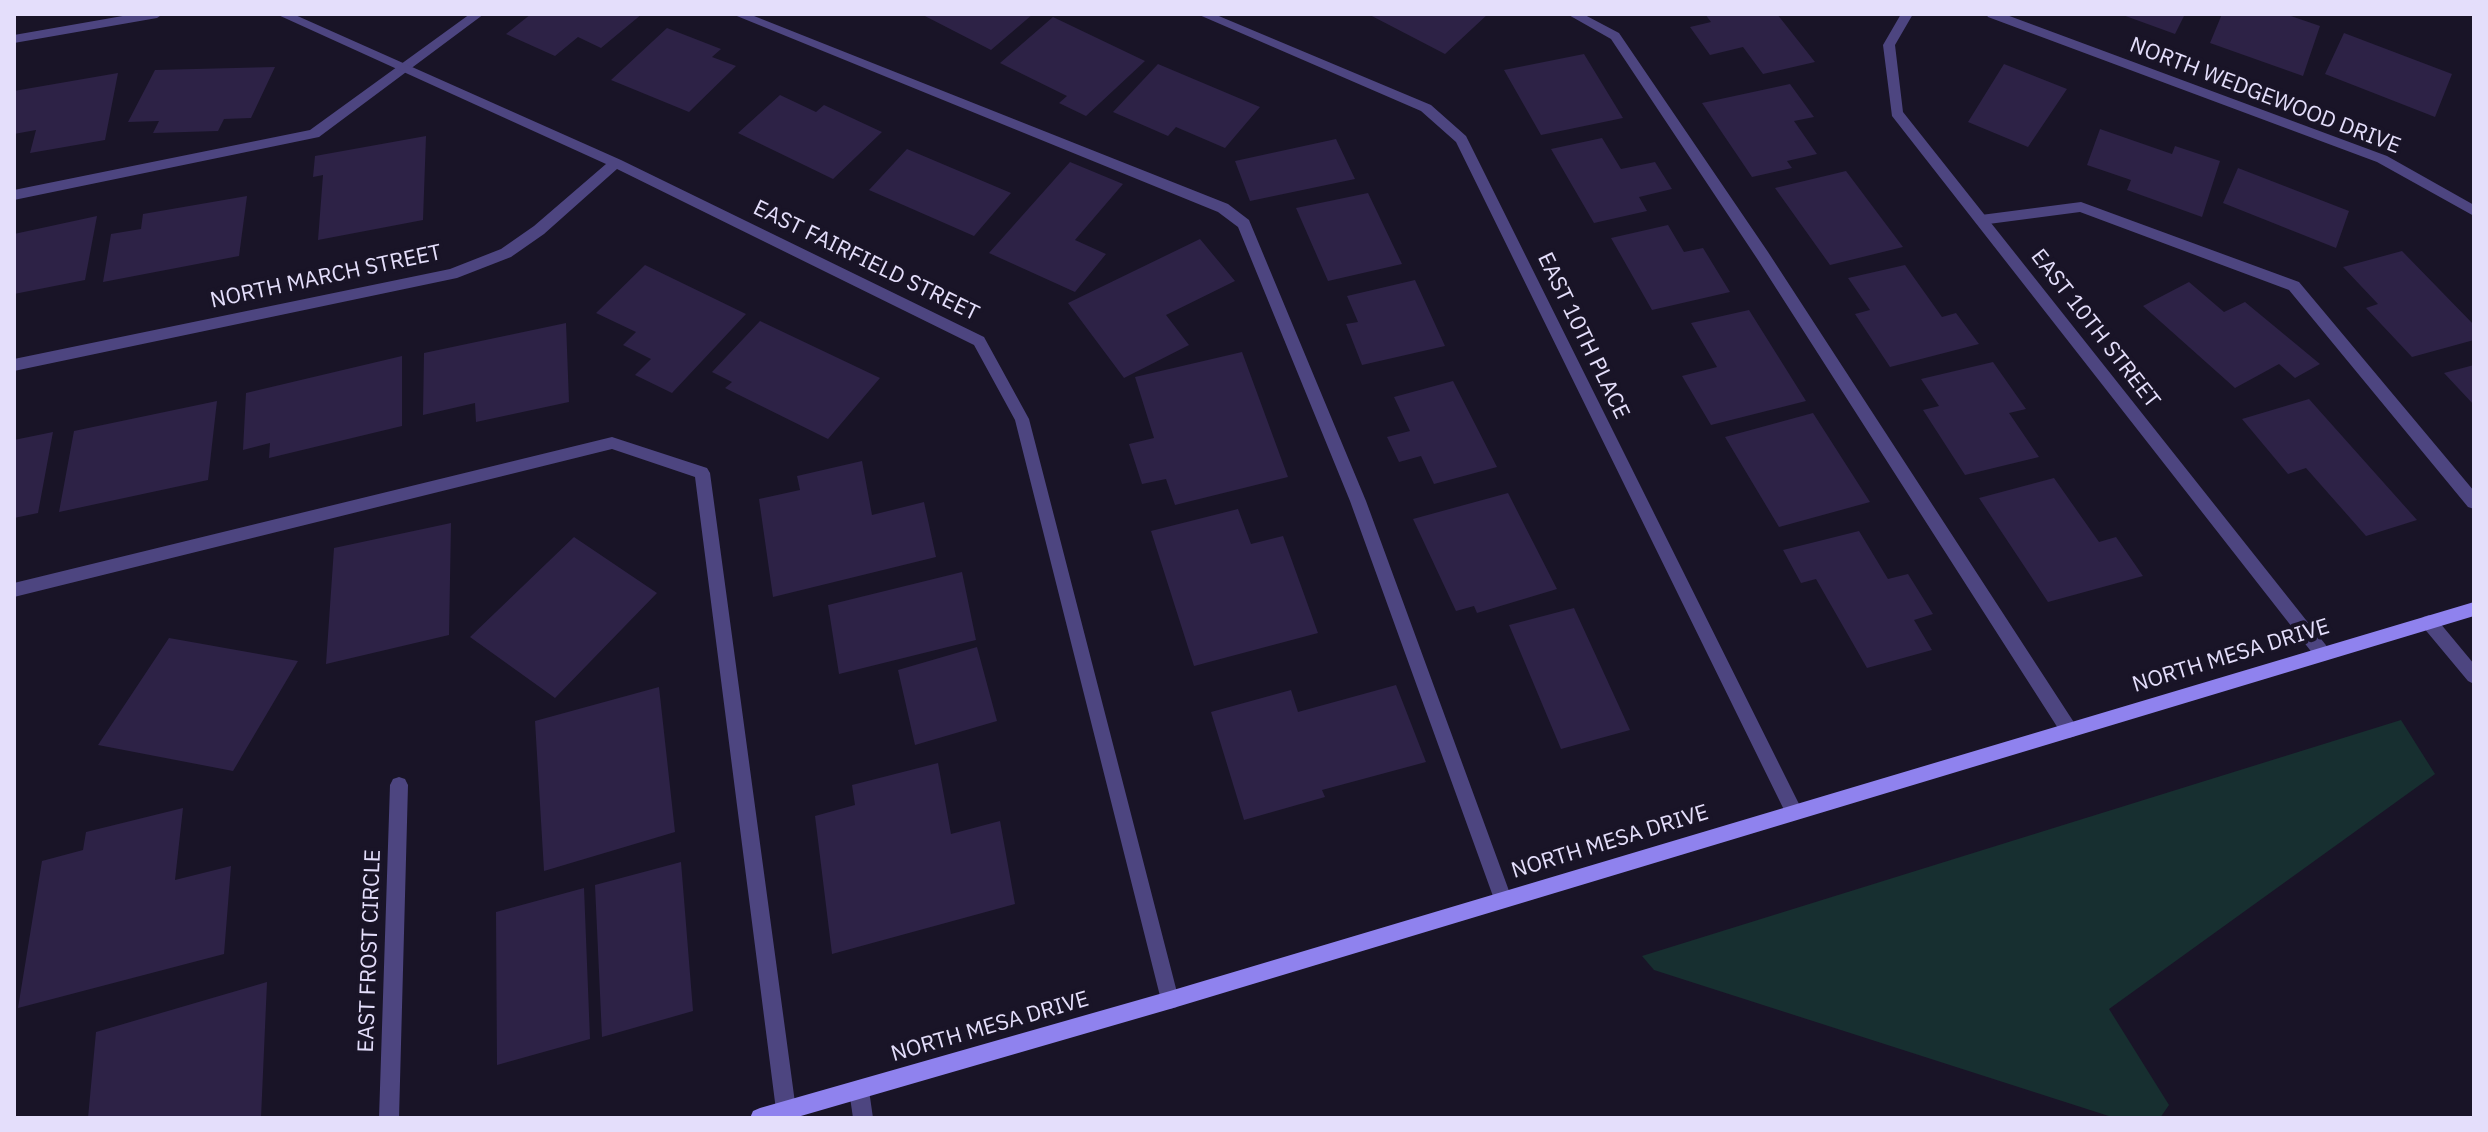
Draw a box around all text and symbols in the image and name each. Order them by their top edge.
street label: NORTH WEDGEWOOD DRIVE [2126,32,2404,160]
street label: EAST FAIRFIELD STREET [749,195,983,327]
street label: NORTH MARCH STREET [208,240,444,314]
street label: EAST 10TH STREET [2025,244,2165,414]
street label: EAST 10TH PLACE [1531,248,1635,424]
street label: NORTH MESA DRIVE [2129,613,2333,699]
street label: NORTH MESA DRIVE [1508,799,1712,885]
street label: EAST FROST CIRCLE [353,849,387,1053]
street label: NORTH MESA DRIVE [888,986,1092,1068]

